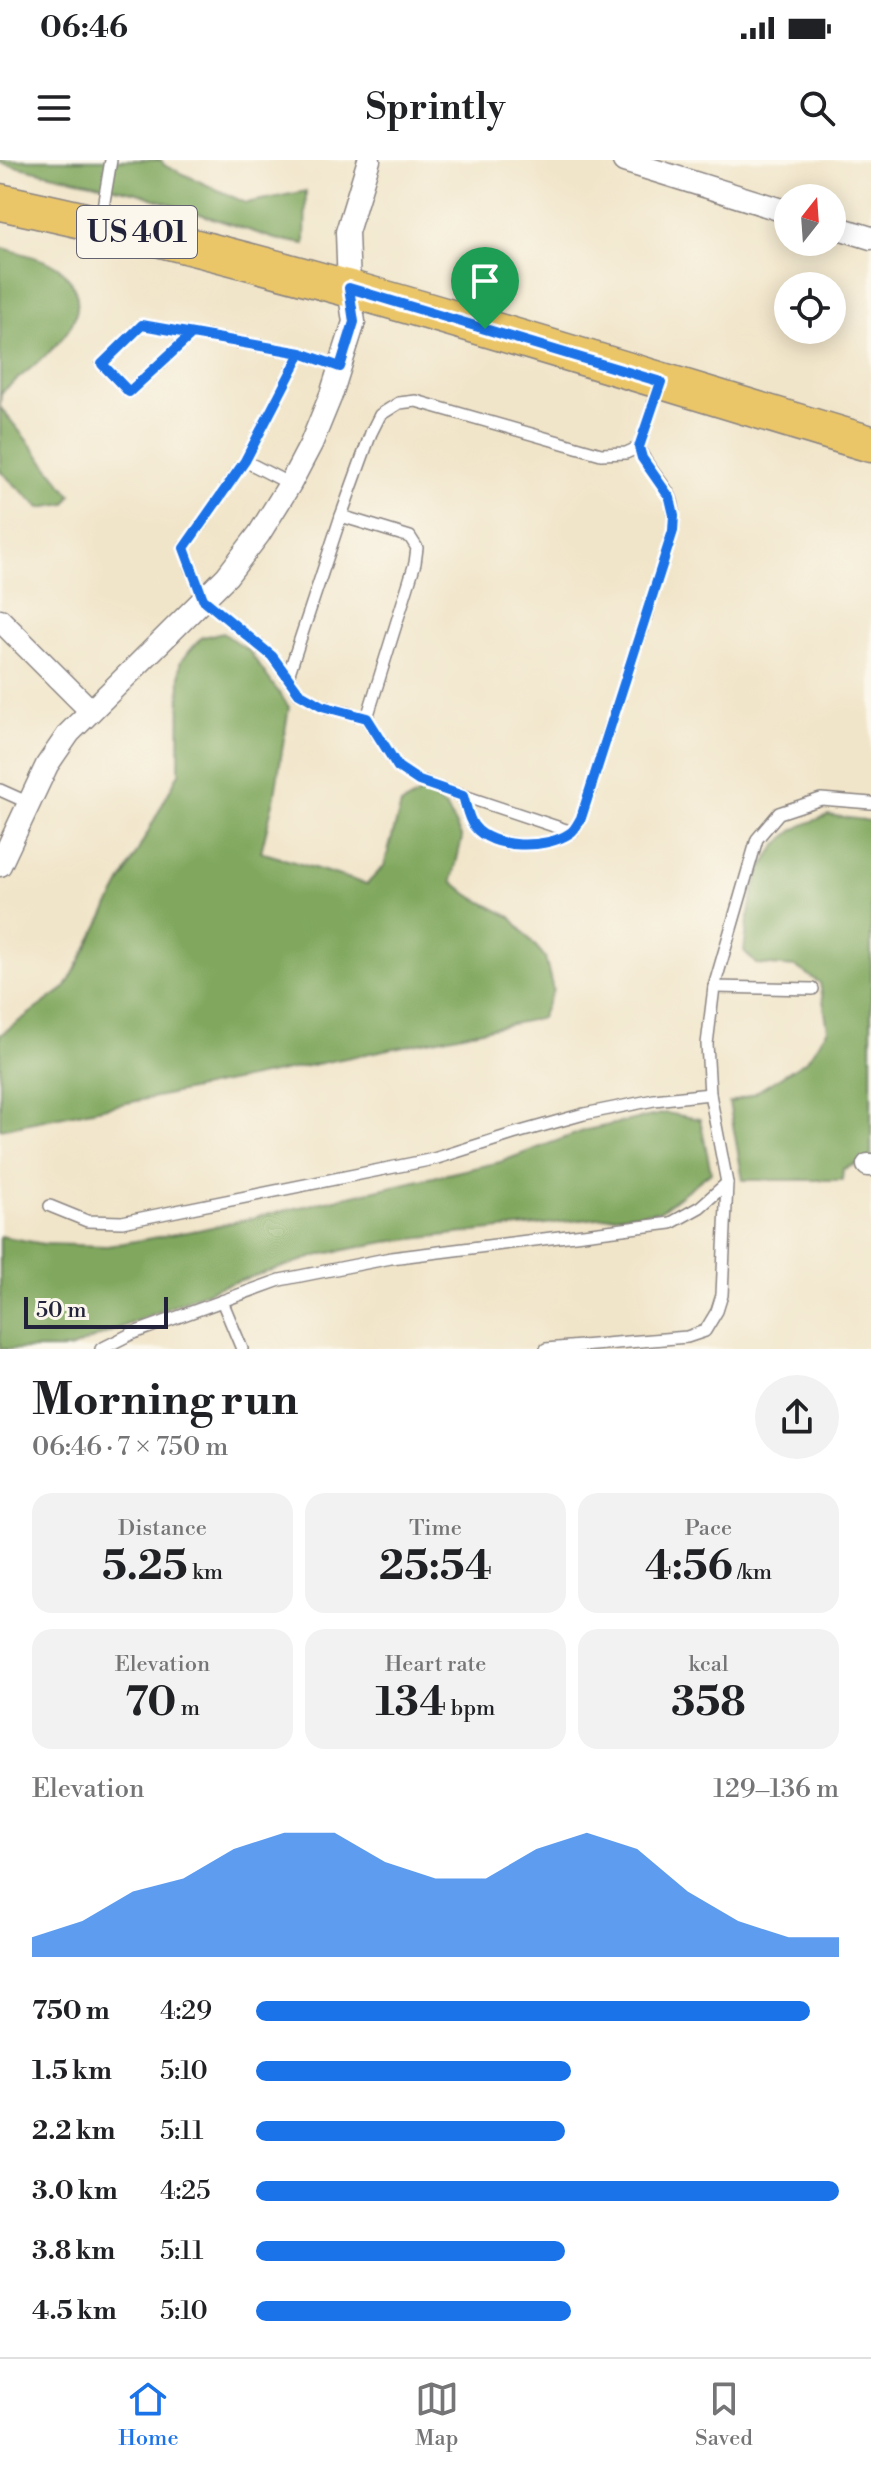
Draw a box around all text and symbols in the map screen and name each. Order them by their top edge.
text: 06:46 [40,9,128,47]
icon: menu [32,86,76,130]
text: Sprintly [366,86,505,131]
icon: search [795,86,839,130]
north arrow [774,184,846,256]
map controls [774,184,846,344]
road number: US 401 [77,206,197,258]
pin [451,247,519,329]
icon: arrive [463,259,507,303]
button: locate [774,272,846,344]
scale bar [24,1293,168,1329]
text: 50 m [36,1297,87,1324]
text: Morning run [32,1373,298,1428]
button: share [755,1375,839,1459]
text: 06:46 · 7 × 750 m [32,1431,228,1463]
text: Distance [118,1515,207,1542]
text: Time [409,1515,462,1542]
text: Pace [685,1515,732,1542]
text: 5.25 [102,1542,188,1592]
text: 25:54 [379,1542,492,1592]
text: 4:56 [645,1542,733,1592]
text: km [188,1559,223,1586]
text: /km [733,1559,772,1586]
text: Elevation [115,1651,210,1678]
text: Heart rate [385,1651,486,1678]
text: kcal [689,1651,728,1678]
text: 70 [125,1678,176,1728]
text: 134 [376,1678,446,1728]
text: 358 [671,1678,746,1728]
text: m [176,1695,200,1722]
text: bpm [446,1695,495,1722]
text: Elevation [32,1773,145,1805]
text: 129–136 m [713,1773,839,1805]
text: 750 m [32,1995,110,2027]
text: 4:29 [160,1995,212,2027]
text: 1.5 km [32,2055,112,2087]
text: 5:10 [160,2055,208,2087]
text: 2.2 km [32,2115,116,2147]
text: 5:11 [160,2115,203,2147]
text: 3.0 km [32,2175,118,2207]
text: 4:25 [160,2175,211,2207]
text: 3.8 km [32,2235,115,2267]
text: 5:11 [160,2235,203,2267]
text: 4.5 km [32,2295,117,2327]
text: 5:10 [160,2295,208,2327]
tab: Home [118,2377,179,2452]
tab: Map [415,2377,459,2452]
tab: Saved [695,2377,753,2452]

